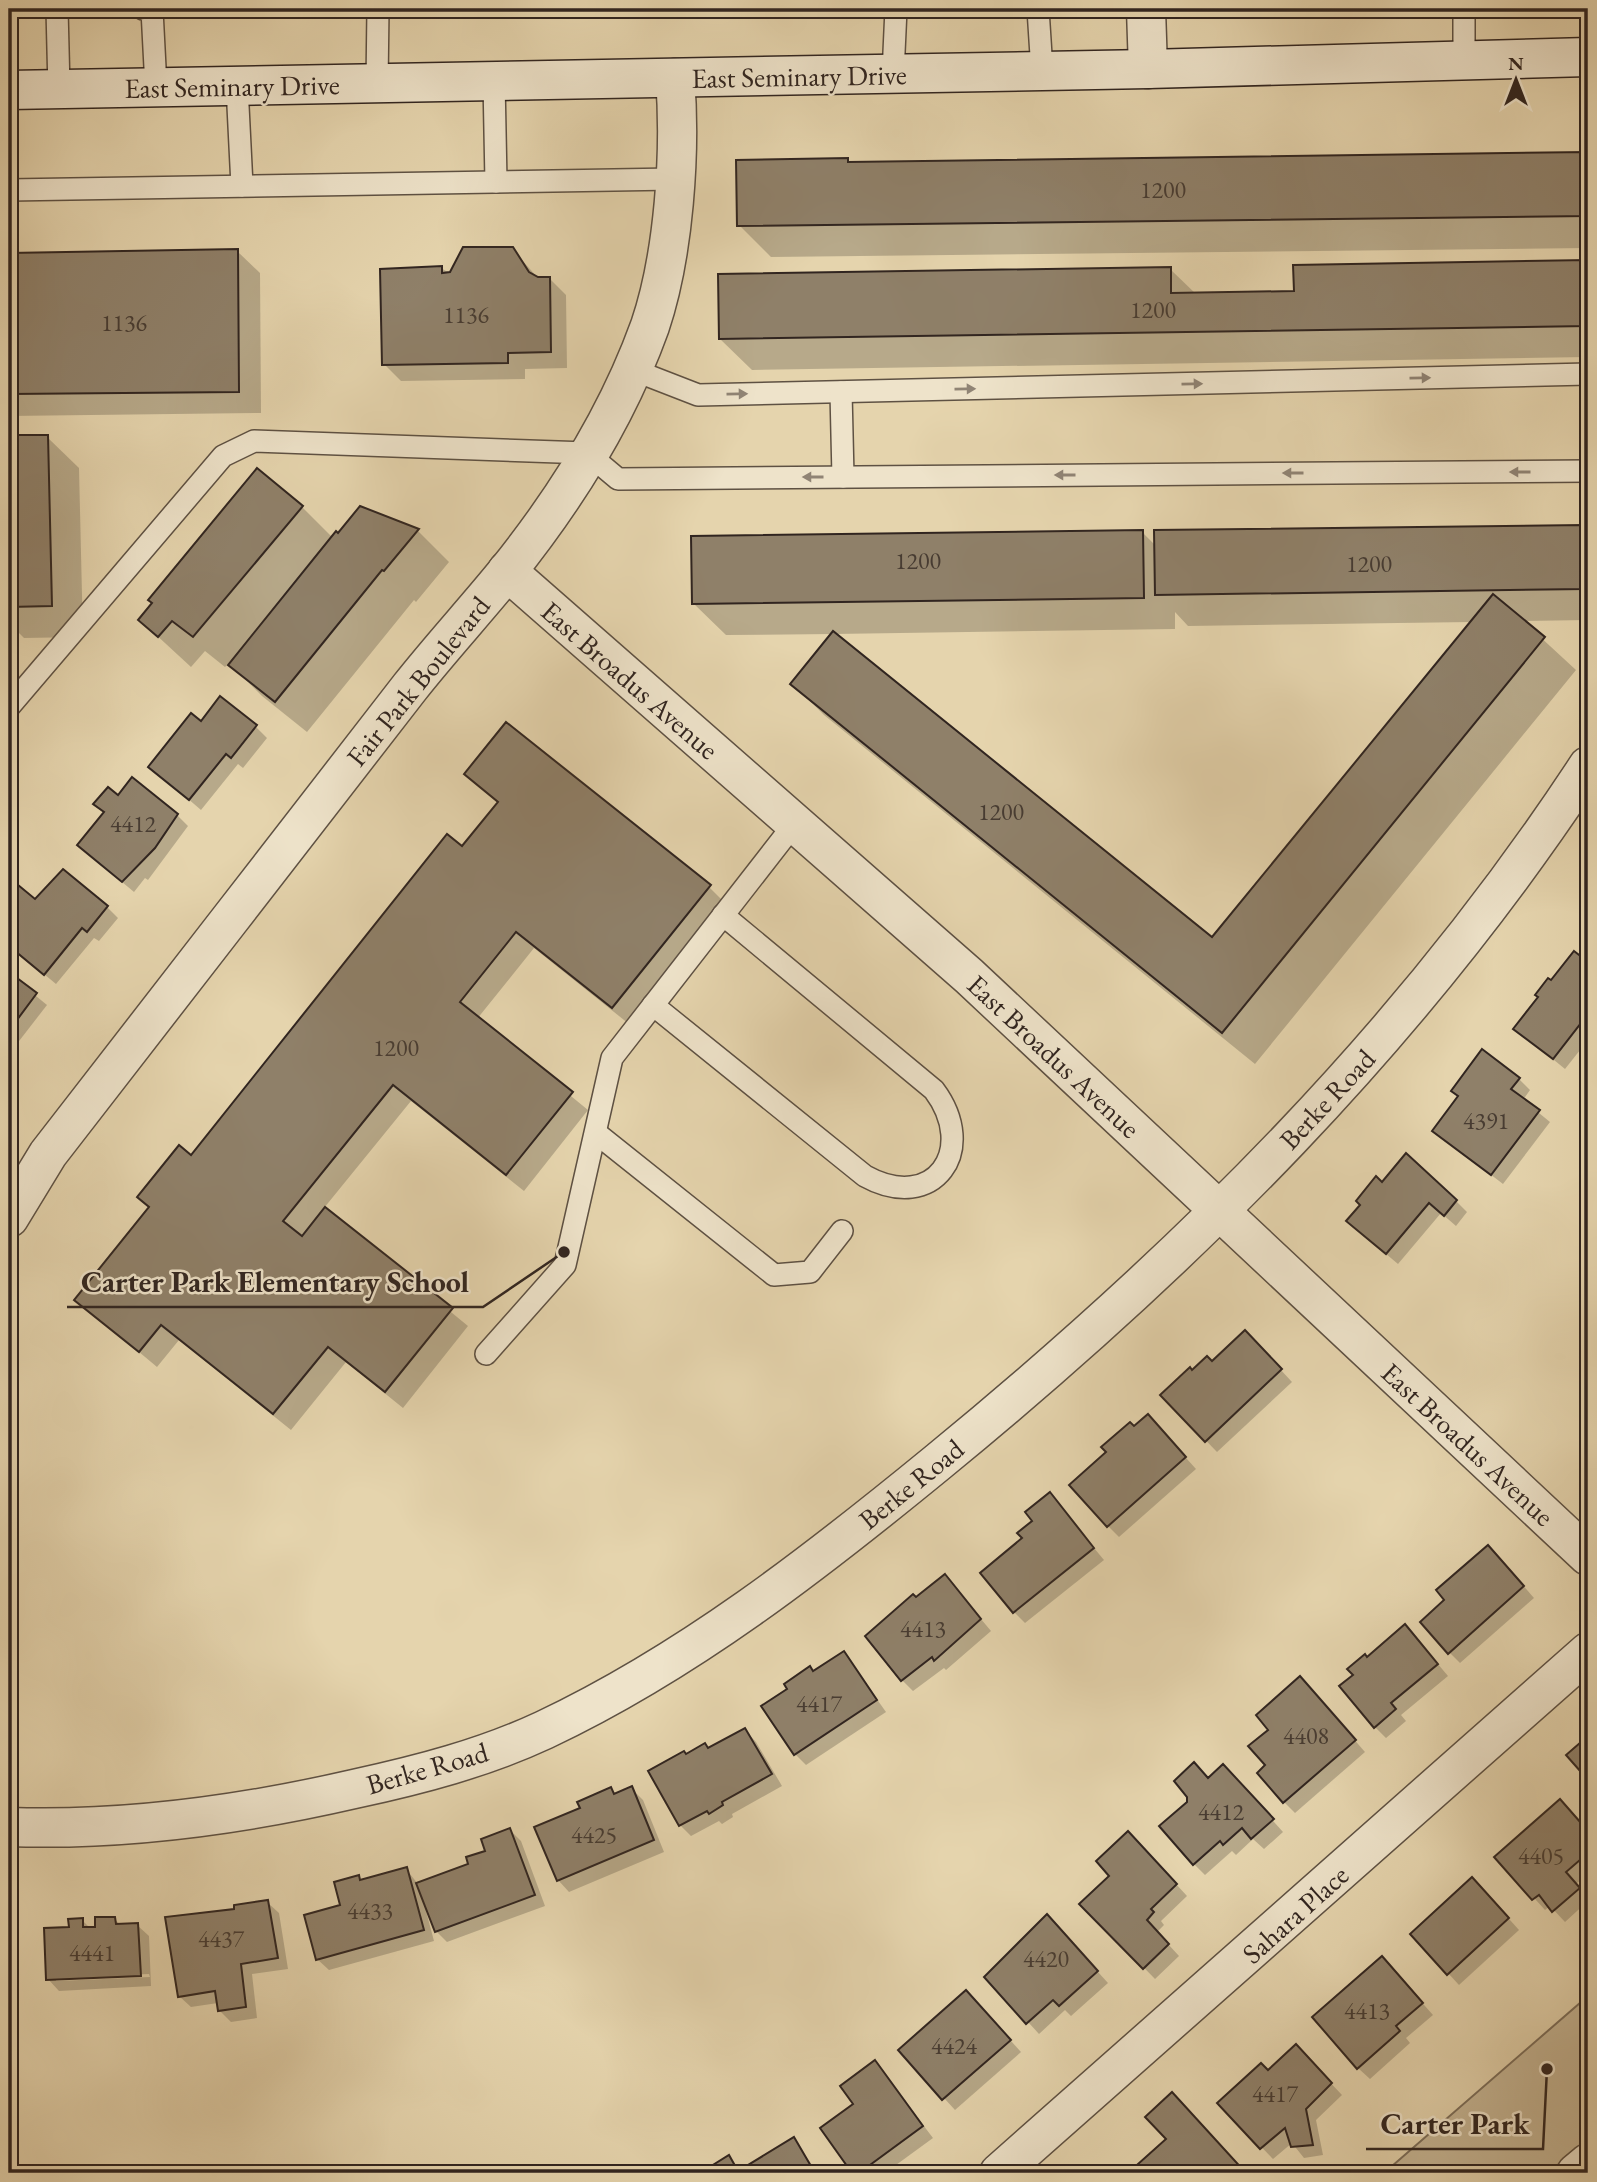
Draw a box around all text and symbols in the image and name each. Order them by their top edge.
north arrow [1482,46,1552,116]
text: N [1508,51,1524,76]
street label: East Seminary Drive [691,56,907,96]
street label: East Seminary Drive [124,66,340,106]
house number: 1200 [1140,174,1186,205]
house number: 1200 [1130,294,1176,325]
house number: 1136 [443,299,489,330]
house number: 1136 [101,307,147,338]
one-way arrow [1409,372,1431,384]
one-way arrow [1181,378,1203,389]
one-way arrow [954,383,976,395]
one-way arrow [726,388,748,400]
one-way arrow [1509,466,1531,477]
one-way arrow [1281,468,1303,479]
one-way arrow [1054,469,1076,481]
one-way arrow [802,472,824,483]
house number: 1200 [895,545,941,576]
house number: 1200 [1346,548,1392,579]
street label: Fair Park Boulevard [338,588,498,774]
street label: East Broadus Avenue [534,593,726,767]
house number: 1200 [978,796,1024,827]
house number: 4412 [110,808,157,839]
street label: East Broadus Avenue [960,966,1148,1146]
house number: 1200 [373,1032,419,1063]
street label: Berke Road [1271,1040,1383,1157]
house number: 4391 [1463,1105,1509,1136]
callout: Carter Park Elementary School [67,1256,483,1307]
text: Carter Park Elementary School [81,1262,469,1301]
street label: East Broadus Avenue [1374,1354,1562,1534]
street label: Berke Road [851,1430,972,1537]
house number: 4413 [900,1613,946,1644]
house number: 4417 [796,1688,843,1719]
house number: 4408 [1283,1720,1329,1751]
street label: Berke Road [362,1733,493,1803]
house number: 4412 [1198,1796,1245,1827]
house number: 4425 [571,1819,617,1850]
house number: 4405 [1518,1840,1564,1871]
street label: Sahara Place [1234,1857,1356,1971]
house number: 4433 [347,1895,393,1926]
house number: 4437 [198,1923,245,1954]
house number: 4441 [69,1937,115,1968]
house number: 4420 [1023,1943,1069,1974]
house number: 4413 [1344,1995,1390,2026]
house number: 4424 [931,2030,978,2061]
house number: 4417 [1252,2078,1299,2109]
callout: Carter Park [1366,2098,1543,2149]
text: Carter Park [1380,2104,1530,2143]

